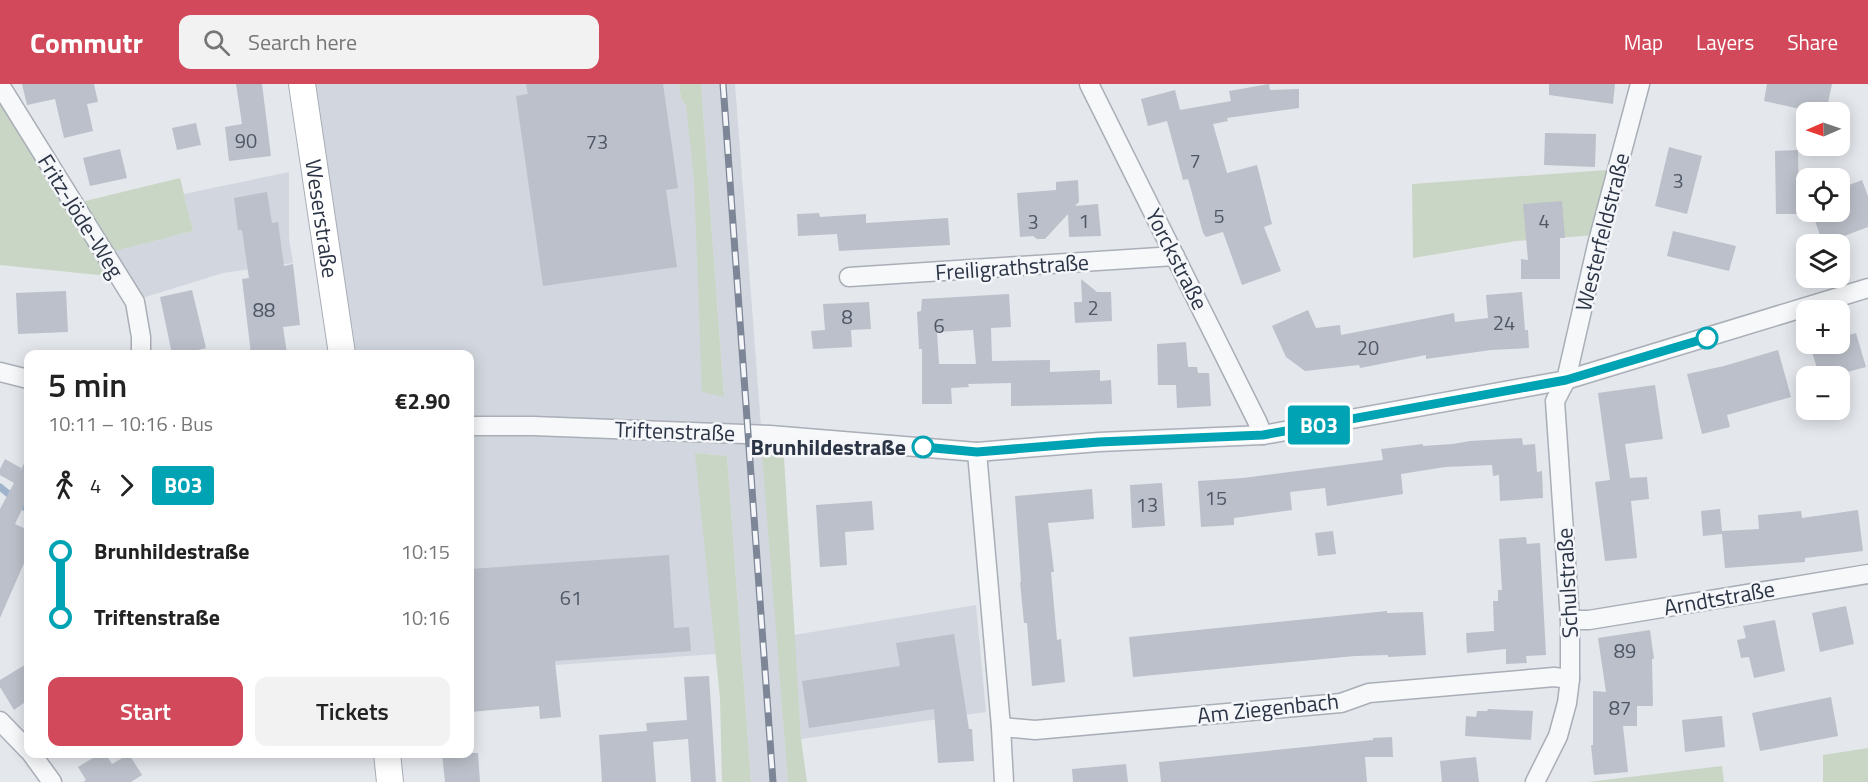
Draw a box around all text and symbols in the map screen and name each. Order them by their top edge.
search box [179,15,599,69]
text: Commutr [30,21,143,64]
text: Search here [248,25,357,59]
icon: search [200,26,233,59]
text: Map [1624,26,1663,58]
text: Layers [1696,26,1754,58]
text: Share [1787,26,1838,58]
north arrow [1796,102,1850,156]
map controls [1796,102,1850,420]
house number: 90 [235,125,257,156]
house number: 73 [586,126,608,157]
house number: 7 [1189,145,1201,176]
street label: Fritz-Jöde-Weg [29,147,133,285]
street label: Westerfeldstraße [1566,149,1638,315]
street label: Weserstraße [296,157,348,280]
house number: 3 [1672,165,1684,196]
button: locate [1796,168,1850,222]
house number: 5 [1213,200,1225,231]
street label: Yorckstraße [1137,202,1217,316]
house number: 1 [1078,205,1090,236]
house number: 4 [1538,205,1550,236]
house number: 3 [1027,206,1039,237]
button: layers [1796,234,1850,288]
street label: Freiligrathstraße [934,245,1090,289]
house number: 2 [1087,292,1099,323]
house number: 88 [253,294,275,325]
button: + [1796,300,1850,354]
house number: 8 [841,301,853,332]
house number: 24 [1493,307,1515,338]
house number: 6 [933,310,945,341]
unlabelled marker [1696,327,1718,349]
house number: 20 [1357,332,1379,363]
text: 5 min [48,360,127,410]
button: − [1796,366,1850,420]
text: €2.90 [395,384,450,418]
line badge: BO3 [1284,406,1354,444]
text: 10:11 – 10:16 · Bus [48,408,213,439]
text: BO3 [1300,409,1338,441]
street label: Triftenstraße [614,412,736,450]
place label: Brunhildestraße [751,430,906,464]
marker: Brunhildestraße [912,436,934,458]
icon: walk [48,469,81,502]
icon: forward [110,469,143,502]
text: BO3 [164,469,202,501]
text: 4 [90,470,101,501]
house number: 15 [1205,482,1227,513]
house number: 13 [1136,489,1158,520]
street label: Schulstraße [1547,527,1587,639]
text: Brunhildestraße [94,534,249,568]
text: 10:15 [401,536,450,567]
street label: Arndtstraße [1661,572,1777,624]
house number: 61 [560,582,582,613]
text: Triftenstraße [94,600,220,634]
text: 10:16 [401,602,450,633]
house number: 89 [1614,635,1636,666]
button: Start [48,677,243,746]
button: Tickets [255,677,450,746]
street label: Am Ziegenbach [1195,684,1341,732]
house number: 87 [1609,692,1631,723]

